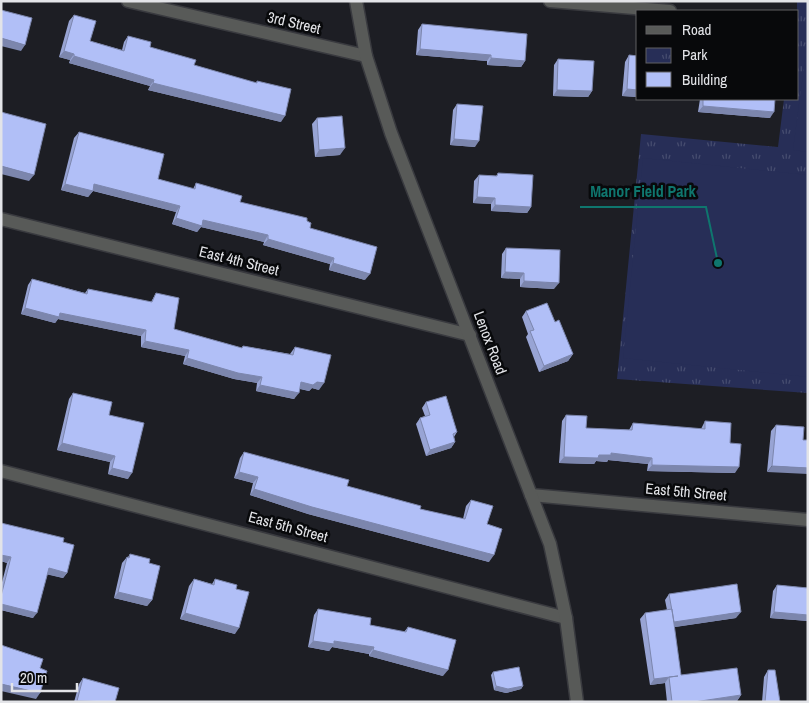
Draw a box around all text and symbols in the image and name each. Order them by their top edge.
street label: 3rd Street [265,6,323,39]
legend [636,10,799,100]
text: Road [682,19,711,40]
text: Park [682,44,708,65]
text: Building [682,69,727,90]
callout: Manor Field Park [580,176,706,207]
text: Manor Field Park [590,180,697,202]
street label: East 4th Street [197,240,282,281]
street label: Lenox Road [469,308,512,378]
street label: East 5th Street [645,477,728,506]
street label: East 5th Street [246,506,331,547]
scale bar [12,660,78,692]
text: 20 m [20,667,47,688]

